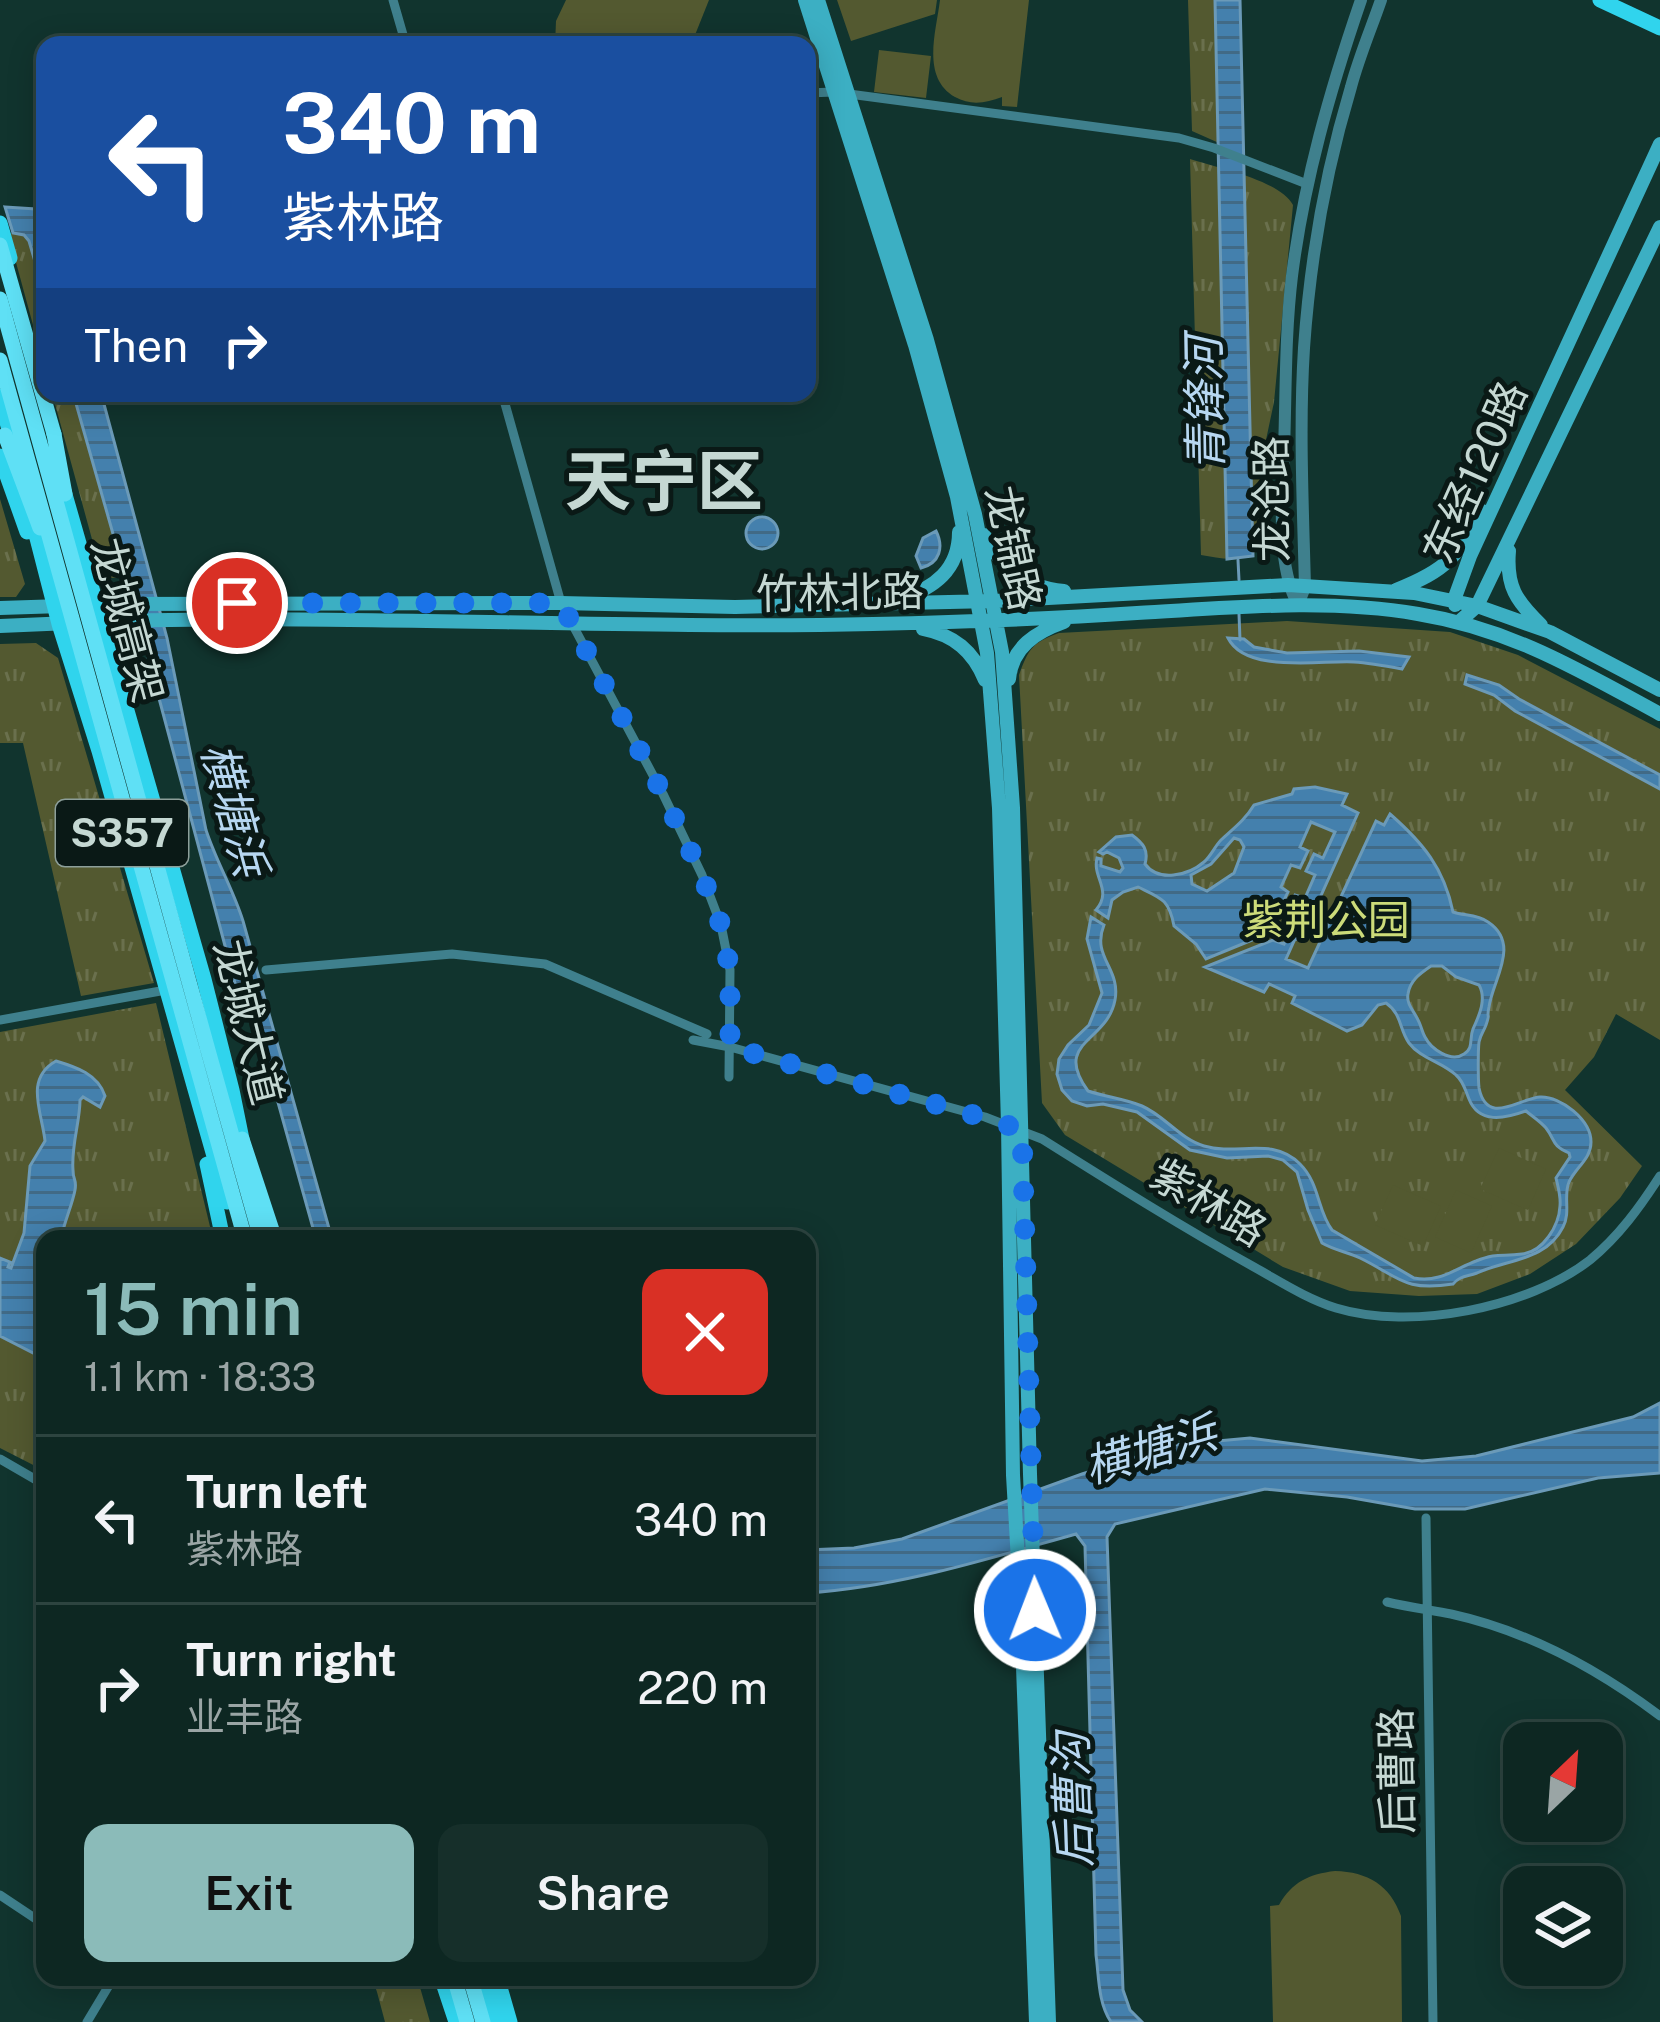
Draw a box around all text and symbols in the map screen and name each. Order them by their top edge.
text: 340 m [282,73,541,172]
icon: left [84,84,240,240]
text: 紫林路 [282,186,444,249]
icon: right [212,312,278,378]
text: Then [84,319,188,372]
water label: 青锋河 [1176,328,1232,472]
street label: 东经120路 [1412,373,1536,571]
street label: 龙沧路 [1245,436,1297,562]
district label: 天宁区 [565,442,763,520]
street label: 龙锦路 [977,481,1051,615]
street label: 龙城高架 [83,533,173,707]
pin [186,552,288,654]
street label: 竹林北路 [756,566,924,618]
icon: arrive [204,570,270,636]
water label: 横塘浜 [192,737,279,885]
road number: S357 [56,800,188,866]
park label: 紫荆公园 [1242,895,1410,944]
street label: 龙城大道 [205,935,293,1109]
street label: 紫林路 [1142,1149,1276,1255]
text: 15 min [84,1267,303,1351]
button: close [642,1269,768,1395]
text: 1.1 km · 18:33 [84,1354,316,1400]
water label: 横塘浜 [1078,1404,1226,1493]
text: Turn left [186,1465,368,1518]
icon: left [84,1487,150,1553]
text: 340 m [634,1493,768,1546]
text: 紫林路 [186,1526,303,1572]
position arrow [972,1547,1098,1673]
text: Turn right [186,1633,397,1686]
icon: right [84,1655,150,1721]
text: 220 m [637,1661,768,1714]
text: 业丰路 [186,1694,303,1740]
street label: 后曹路 [1370,1708,1422,1834]
north arrow [1503,1722,1623,1842]
map controls [1503,1722,1623,1986]
water label: 后曹沟 [1043,1727,1101,1868]
button: Exit [84,1824,414,1962]
button: Share [438,1824,768,1962]
button: layers [1503,1866,1623,1986]

